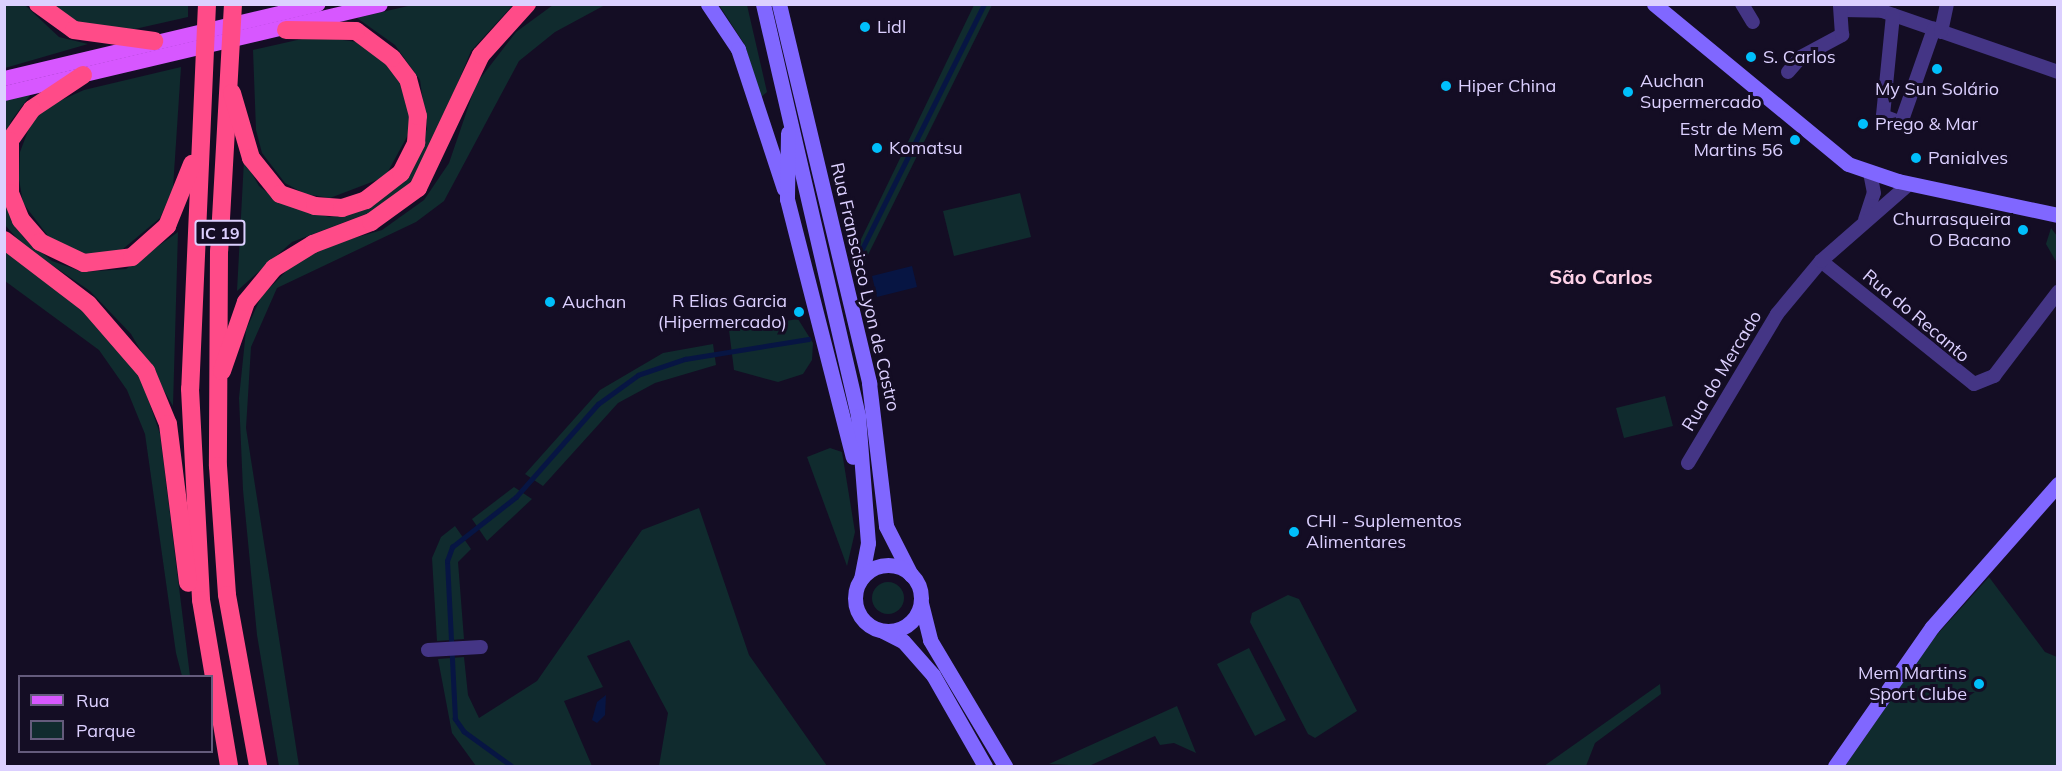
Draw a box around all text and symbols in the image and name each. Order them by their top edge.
place label: Lidl [877,16,906,38]
marker: Lidl [858,20,872,34]
place label: S. Carlos [1763,46,1836,68]
marker: S. Carlos [1744,50,1758,64]
marker: My Sun Solário [1930,62,1944,76]
place label: Auchan Supermercado [1640,71,1761,113]
place label: Hiper China [1458,75,1556,97]
place label: My Sun Solário [1875,78,1999,100]
marker: Hiper China [1439,79,1453,93]
marker: Auchan Supermercado [1621,85,1635,99]
place label: Prego & Mar [1875,113,1978,135]
marker: Prego & Mar [1856,117,1870,131]
place label: Estr de Mem Martins 56 [1680,119,1783,162]
marker: Estr de Mem Martins 56 [1788,133,1802,147]
place label: Komatsu [889,137,963,159]
marker: Komatsu [870,141,884,155]
place label: Panialves [1928,147,2008,169]
marker: Panialves [1909,151,1923,165]
street label: Rua Franscisco Lyon de Castro [826,160,904,414]
place label: Churrasqueira O Bacano [1893,209,2011,252]
road number: IC 19 [193,220,247,246]
marker: Churrasqueira O Bacano [2016,223,2030,237]
district label: São Carlos [1549,264,1653,288]
street label: Rua do Recanto [1858,265,1974,367]
place label: Auchan [562,291,626,313]
place label: R Elias Garcia (Hipermercado) [658,291,787,334]
marker: Auchan [543,295,557,309]
marker: R Elias Garcia (Hipermercado) [792,305,806,319]
street label: Rua do Mercado [1678,307,1766,435]
place label: CHI - Suplementos Alimentares [1306,511,1462,554]
marker: CHI - Suplementos Alimentares [1287,525,1301,539]
place label: Mem Martins Sport Clube [1858,663,1967,706]
legend [18,675,213,753]
marker: Mem Martins Sport Clube [1972,677,1986,691]
text: Rua [76,689,110,712]
text: Parque [76,719,135,742]

